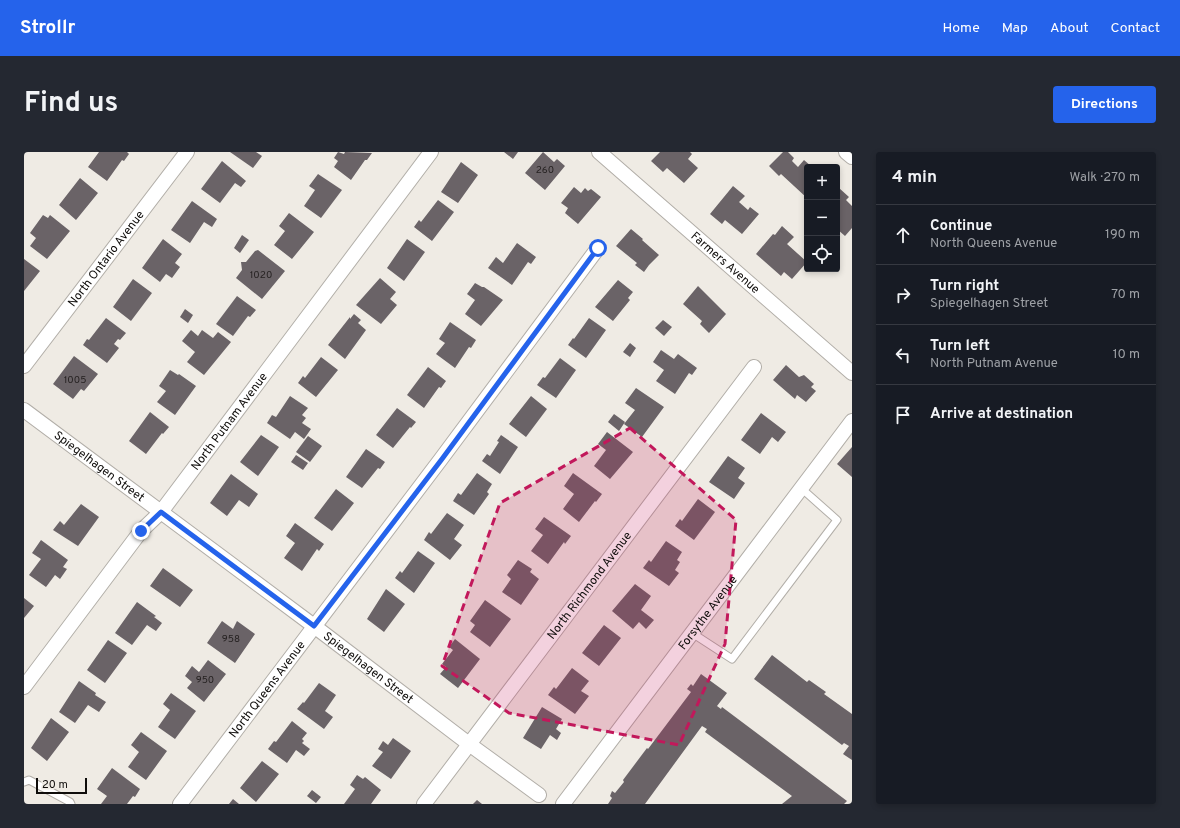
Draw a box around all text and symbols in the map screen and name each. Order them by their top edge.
text: Strollr [20,16,75,40]
text: Home [943,20,980,37]
text: Map [1002,20,1028,37]
text: About [1050,20,1089,37]
text: Contact [1111,20,1160,37]
text: Find us [24,86,118,122]
button: Directions [1053,86,1156,123]
house number: 260 [536,164,554,177]
map controls [804,164,840,272]
button: + [804,164,840,200]
text: 4 min [892,167,937,189]
text: Walk · 270 m [1070,170,1140,186]
button: − [804,200,840,236]
street label: North Ontario Avenue [65,208,148,311]
text: Continue [930,217,992,236]
icon: ahead [892,224,914,246]
text: 190 m [1105,227,1140,243]
street label: Farmers Avenue [687,229,763,298]
button: locate [804,236,840,272]
text: North Queens Avenue [930,236,1057,252]
route start [589,239,607,257]
house number: 1020 [250,269,272,282]
text: Turn right [930,277,999,296]
icon: right [892,284,914,306]
text: 70 m [1111,287,1140,303]
text: Spiegelhagen Street [930,296,1048,312]
text: Turn left [930,337,990,356]
icon: left [892,344,914,366]
text: 10 m [1113,347,1140,363]
text: North Putnam Avenue [930,356,1058,372]
street label: North Putnam Avenue [188,370,272,474]
house number: 1005 [64,374,86,387]
icon: arrive [892,404,914,426]
text: Arrive at destination [930,405,1073,424]
street label: Spiegelhagen Street [50,428,147,506]
route end [132,522,150,540]
street label: North Richmond Avenue [544,529,636,643]
street label: Forsythe Avenue [675,573,742,653]
street label: Spiegelhagen Street [319,629,416,708]
house number: 958 [222,633,240,646]
street label: North Queens Avenue [226,638,310,741]
house number: 950 [196,674,214,687]
scale bar [36,776,87,795]
text: 20 m [42,778,68,792]

